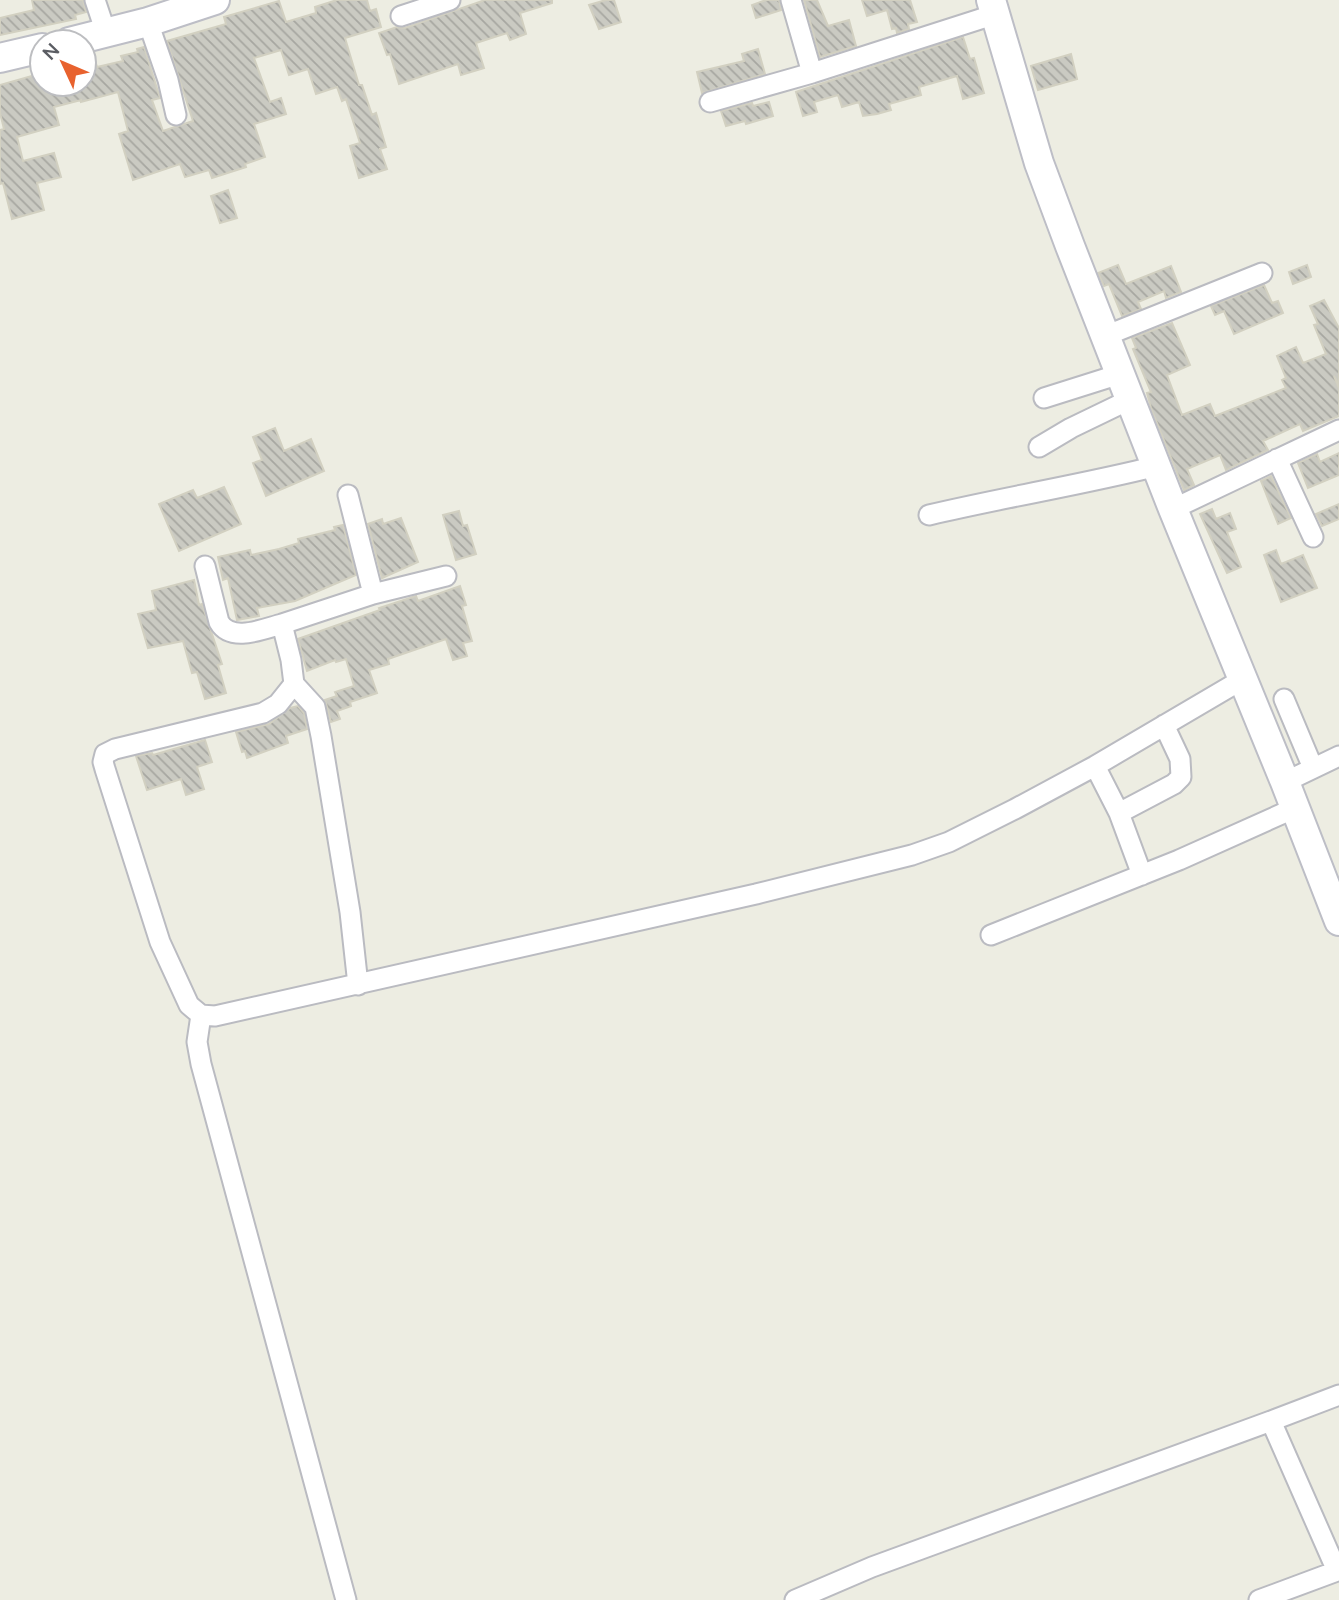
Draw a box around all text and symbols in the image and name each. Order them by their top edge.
north arrow [28,28,98,98]
text: N [37,38,66,66]

